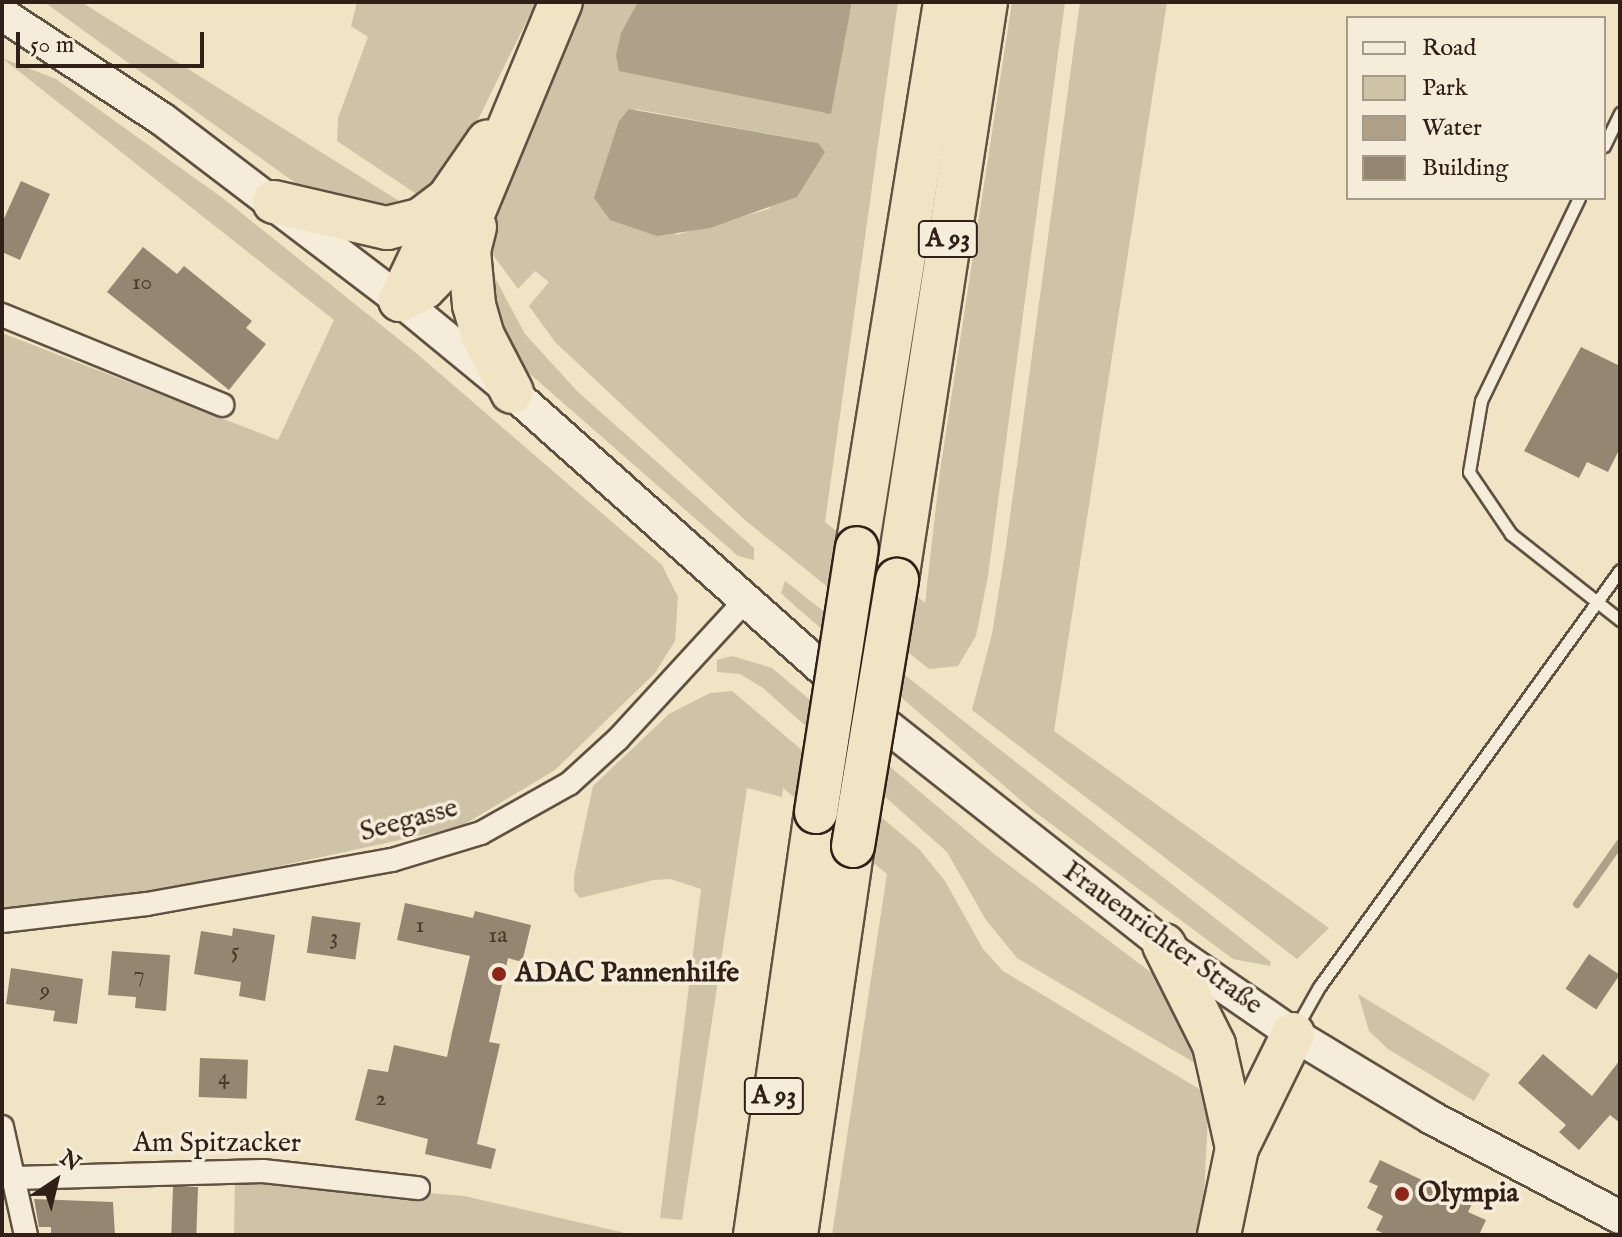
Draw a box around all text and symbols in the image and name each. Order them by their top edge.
scale bar [20,16,208,66]
legend [1346,16,1606,200]
text: 50 m [30,30,74,61]
text: Road [1422,33,1476,64]
text: Park [1422,73,1468,104]
text: Water [1422,113,1482,144]
text: Building [1422,153,1508,184]
road number: A 93 [916,217,980,261]
house number: 10 [132,269,152,297]
street label: Seegasse [356,792,462,850]
street label: Frauenrichter Straße [1055,855,1269,1023]
house number: 1 [416,912,424,940]
house number: 1a [488,922,508,950]
house number: 3 [330,924,338,952]
house number: 5 [231,938,239,966]
place label: ADAC Pannenhilfe [515,957,739,991]
house number: 7 [133,961,145,989]
marker: ADAC Pannenhilfe [490,965,508,983]
house number: 9 [40,977,50,1005]
house number: 4 [218,1064,230,1092]
road number: A 93 [742,1074,806,1118]
house number: 2 [375,1085,387,1113]
street label: Am Spitzacker [133,1127,301,1161]
north arrow [16,1141,96,1221]
text: N [54,1144,86,1178]
place label: Olympia [1418,1177,1519,1211]
marker: Olympia [1393,1185,1411,1203]

